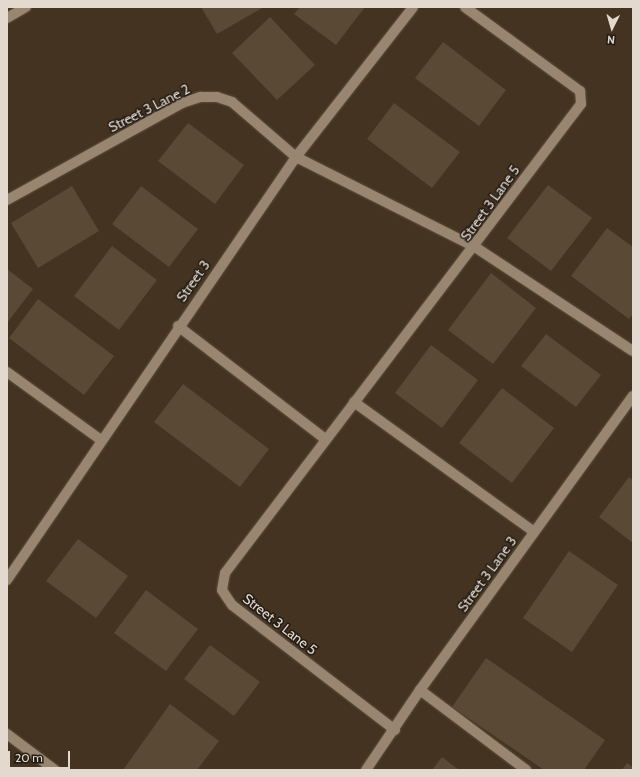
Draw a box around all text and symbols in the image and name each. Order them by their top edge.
north arrow [592,8,632,48]
text: N [606,33,615,47]
street label: Street 3 Lane 2 [106,80,192,136]
street label: Street 3 Lane 5 [457,162,523,244]
street label: Street 3 [173,257,213,305]
street label: Street 3 Lane 3 [454,533,520,615]
street label: Street 3 Lane 5 [240,590,320,658]
scale bar [10,743,72,769]
text: 20 m [15,750,43,765]

